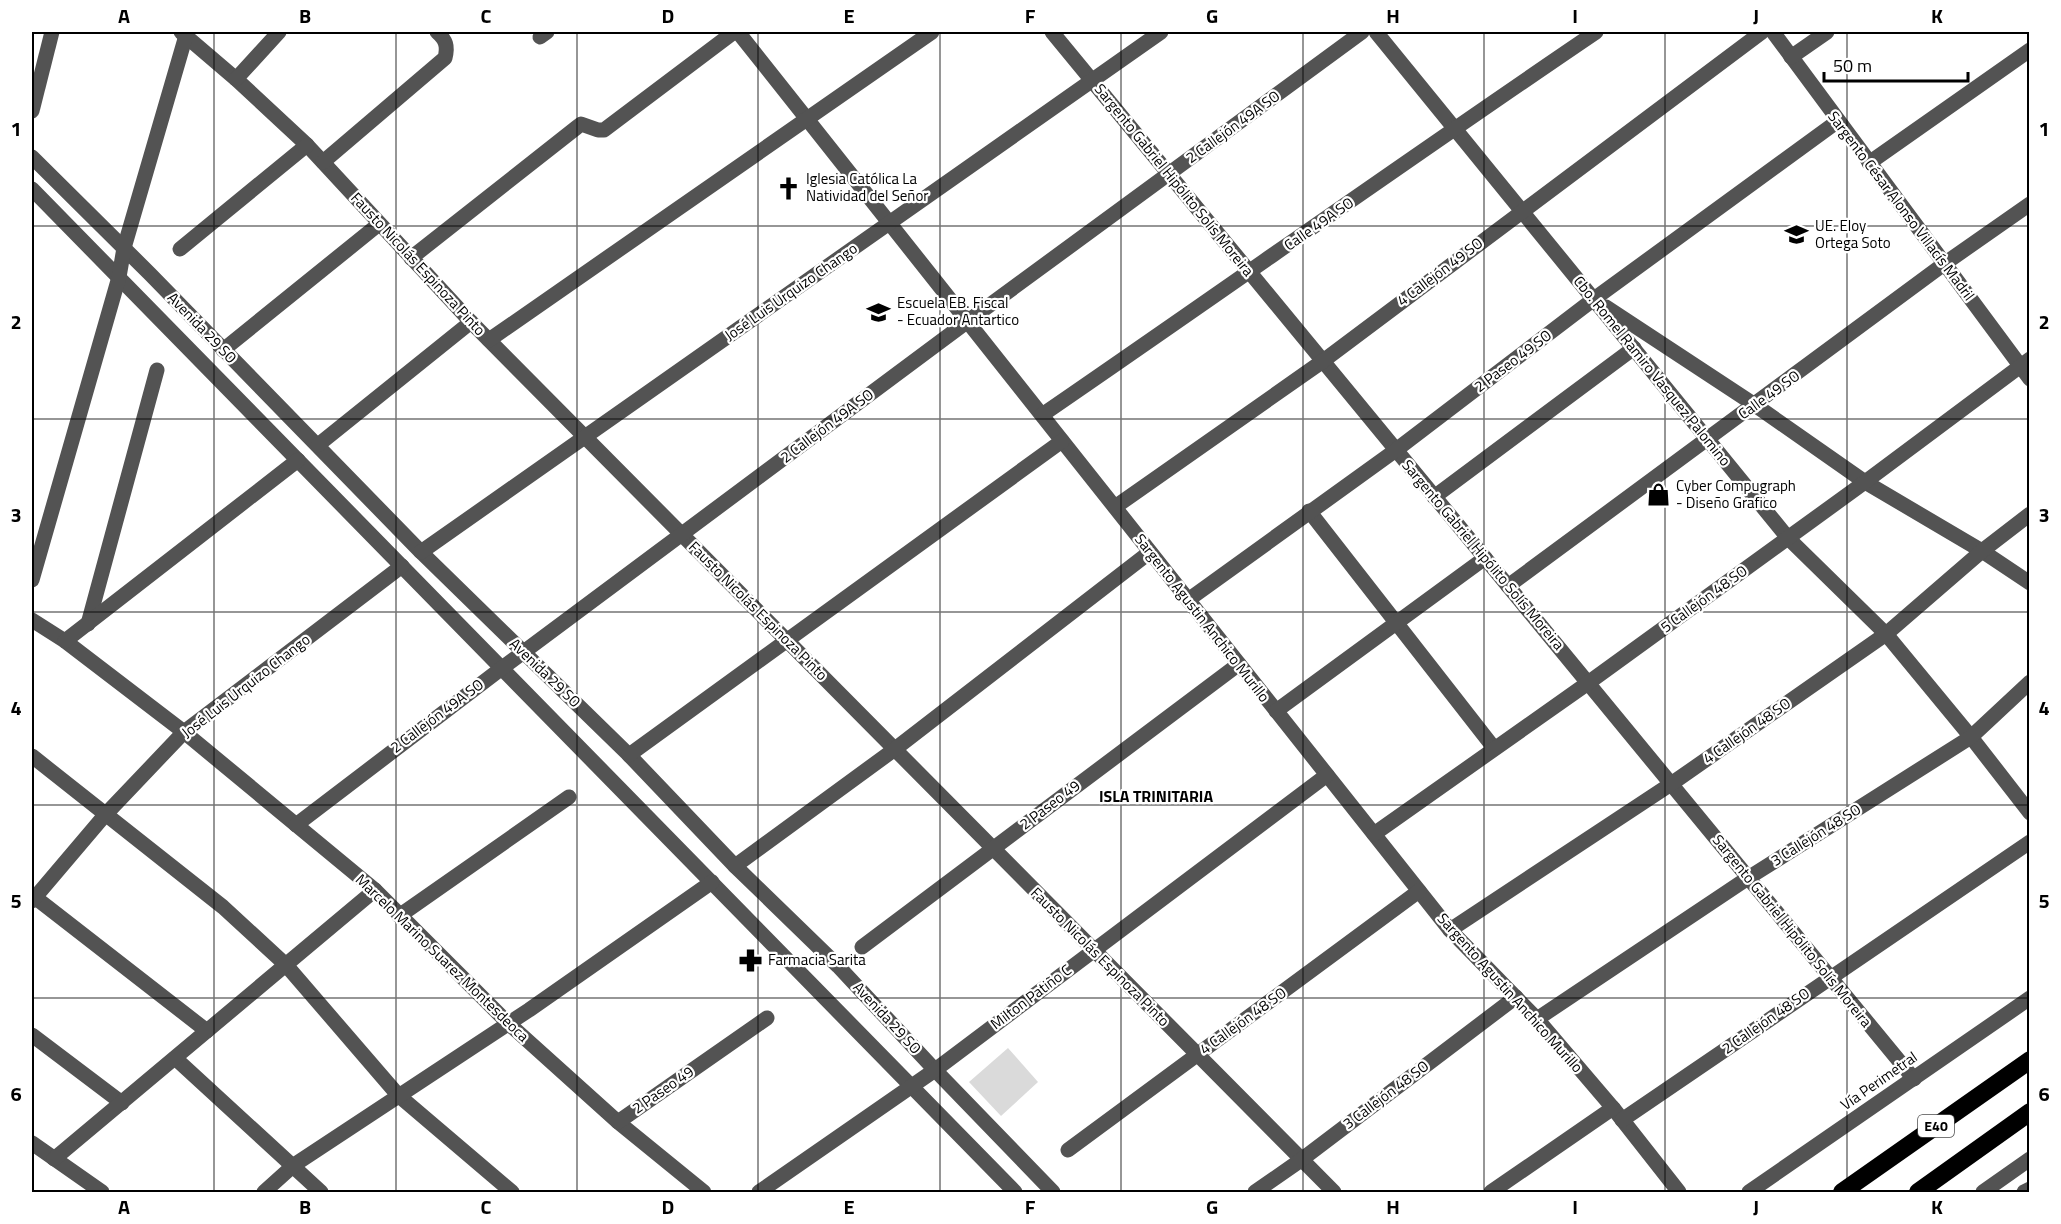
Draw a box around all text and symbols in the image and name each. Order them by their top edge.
text: A [118,0,130,31]
text: B [299,0,311,31]
text: C [481,0,492,31]
text: D [662,0,674,31]
text: E [843,0,855,31]
text: F [1025,0,1036,31]
text: G [1206,0,1218,31]
text: H [1386,0,1400,31]
text: I [1572,0,1578,31]
text: J [1753,0,1759,31]
text: K [1931,0,1943,31]
scale bar [1824,45,1968,83]
text: 50 m [1833,52,1872,79]
street label: Sargento Gabriel Hipólito Solís Moreira [1089,78,1260,282]
street label: 2 Callejón 49A SO [1181,84,1285,169]
street label: Sargento César Alonso Villacís Madril [1822,106,1980,305]
text: 1 [10,113,22,144]
text: 1 [2038,113,2050,144]
place label: Iglesia Católica La Natividad del Señor [806,167,929,207]
church icon: Iglesia Católica La Natividad del Señor [775,175,801,201]
street label: Fausto Nicolás Espinoza Pinto [346,187,491,341]
street label: Calle 49A SO [1279,191,1358,256]
place label: UE. Eloy Ortega Soto [1815,214,1891,254]
school or university icon: UE. Eloy Ortega Soto [1784,222,1810,248]
street label: 4 Callejón 49 SO [1392,231,1488,312]
street label: José Luis Urquizo Chango [719,237,862,346]
street label: Cbo. Romel Ramiro Vasquez Palomino [1568,271,1737,471]
street label: Avenida 29 SO [162,287,242,369]
place label: Escuela EB. Fiscal - Ecuador Antartico [897,291,1019,331]
school or university icon: Escuela EB. Fiscal - Ecuador Antartico [866,299,892,325]
text: 2 [10,306,22,337]
text: 2 [2038,306,2050,337]
street label: 2 Paseo 49 SO [1469,324,1556,397]
street label: Calle 49 SO [1733,364,1805,425]
street label: 2 Callejón 49A SO [775,383,878,468]
street label: Sargento Gabriel Hipólito Solís Moreira [1397,454,1570,655]
place label: Cyber Compugraph - Diseño Grafico [1676,474,1796,514]
shop icon: Cyber Compugraph - Diseño Grafico [1645,482,1671,508]
text: 3 [10,499,22,530]
text: 3 [2038,499,2050,530]
street label: Sargento Agustin Anchico Murillo [1129,529,1276,707]
street label: Fausto Nicolás Espinoza Pinto [683,536,833,686]
street label: 5 Callejón 48 SO [1655,559,1752,638]
street label: José Luis Urquizo Chango [176,628,315,743]
street label: Avenida 29 SO [504,633,586,713]
street label: 2 Callejón 49A SO [385,673,488,758]
text: 4 [10,692,22,723]
street label: 4 Callejón 48 SO [1698,692,1795,769]
text: 4 [2038,692,2050,723]
street label: 2 Paseo 49 [1015,774,1085,835]
district label: ISLA TRINITARIA [1099,784,1213,808]
street label: 3 Callejón 48 SO [1766,798,1865,872]
street label: Sargento Gabriel Hipólito Solís Moreira [1707,829,1878,1033]
street label: Marcelo Marino Suarez Montesdeoca [350,868,535,1047]
street label: Fausto Nicolás Espinoza Pinto [1025,882,1175,1032]
text: 5 [10,885,22,916]
text: 5 [2038,885,2050,916]
street label: Sargento Agustin Anchico Murillo [1432,908,1589,1078]
pharmacy icon: Farmacia Sarita [737,947,763,973]
place label: Farmacia Sarita [768,948,866,971]
street label: Milton Patiño C [985,958,1076,1035]
street label: Avenida 29 SO [848,976,927,1059]
street label: 4 Callejón 48 SO [1194,981,1291,1060]
street label: 2 Callejón 48 SO [1717,982,1814,1059]
street label: Vía Perimetral [1836,1046,1922,1116]
street label: 3 Callejón 48 SO [1338,1054,1434,1135]
street label: 2 Paseo 49 [627,1060,698,1119]
text: 6 [10,1078,22,1109]
text: 6 [2038,1078,2050,1109]
road number: E40 [1918,1115,1954,1137]
text: A [118,1191,130,1222]
text: B [299,1191,311,1222]
text: C [481,1191,492,1222]
text: D [662,1191,674,1222]
text: E [843,1191,855,1222]
text: F [1025,1191,1036,1222]
text: G [1206,1191,1218,1222]
text: H [1386,1191,1400,1222]
text: I [1572,1191,1578,1222]
text: J [1753,1191,1759,1222]
text: K [1931,1191,1943,1222]

